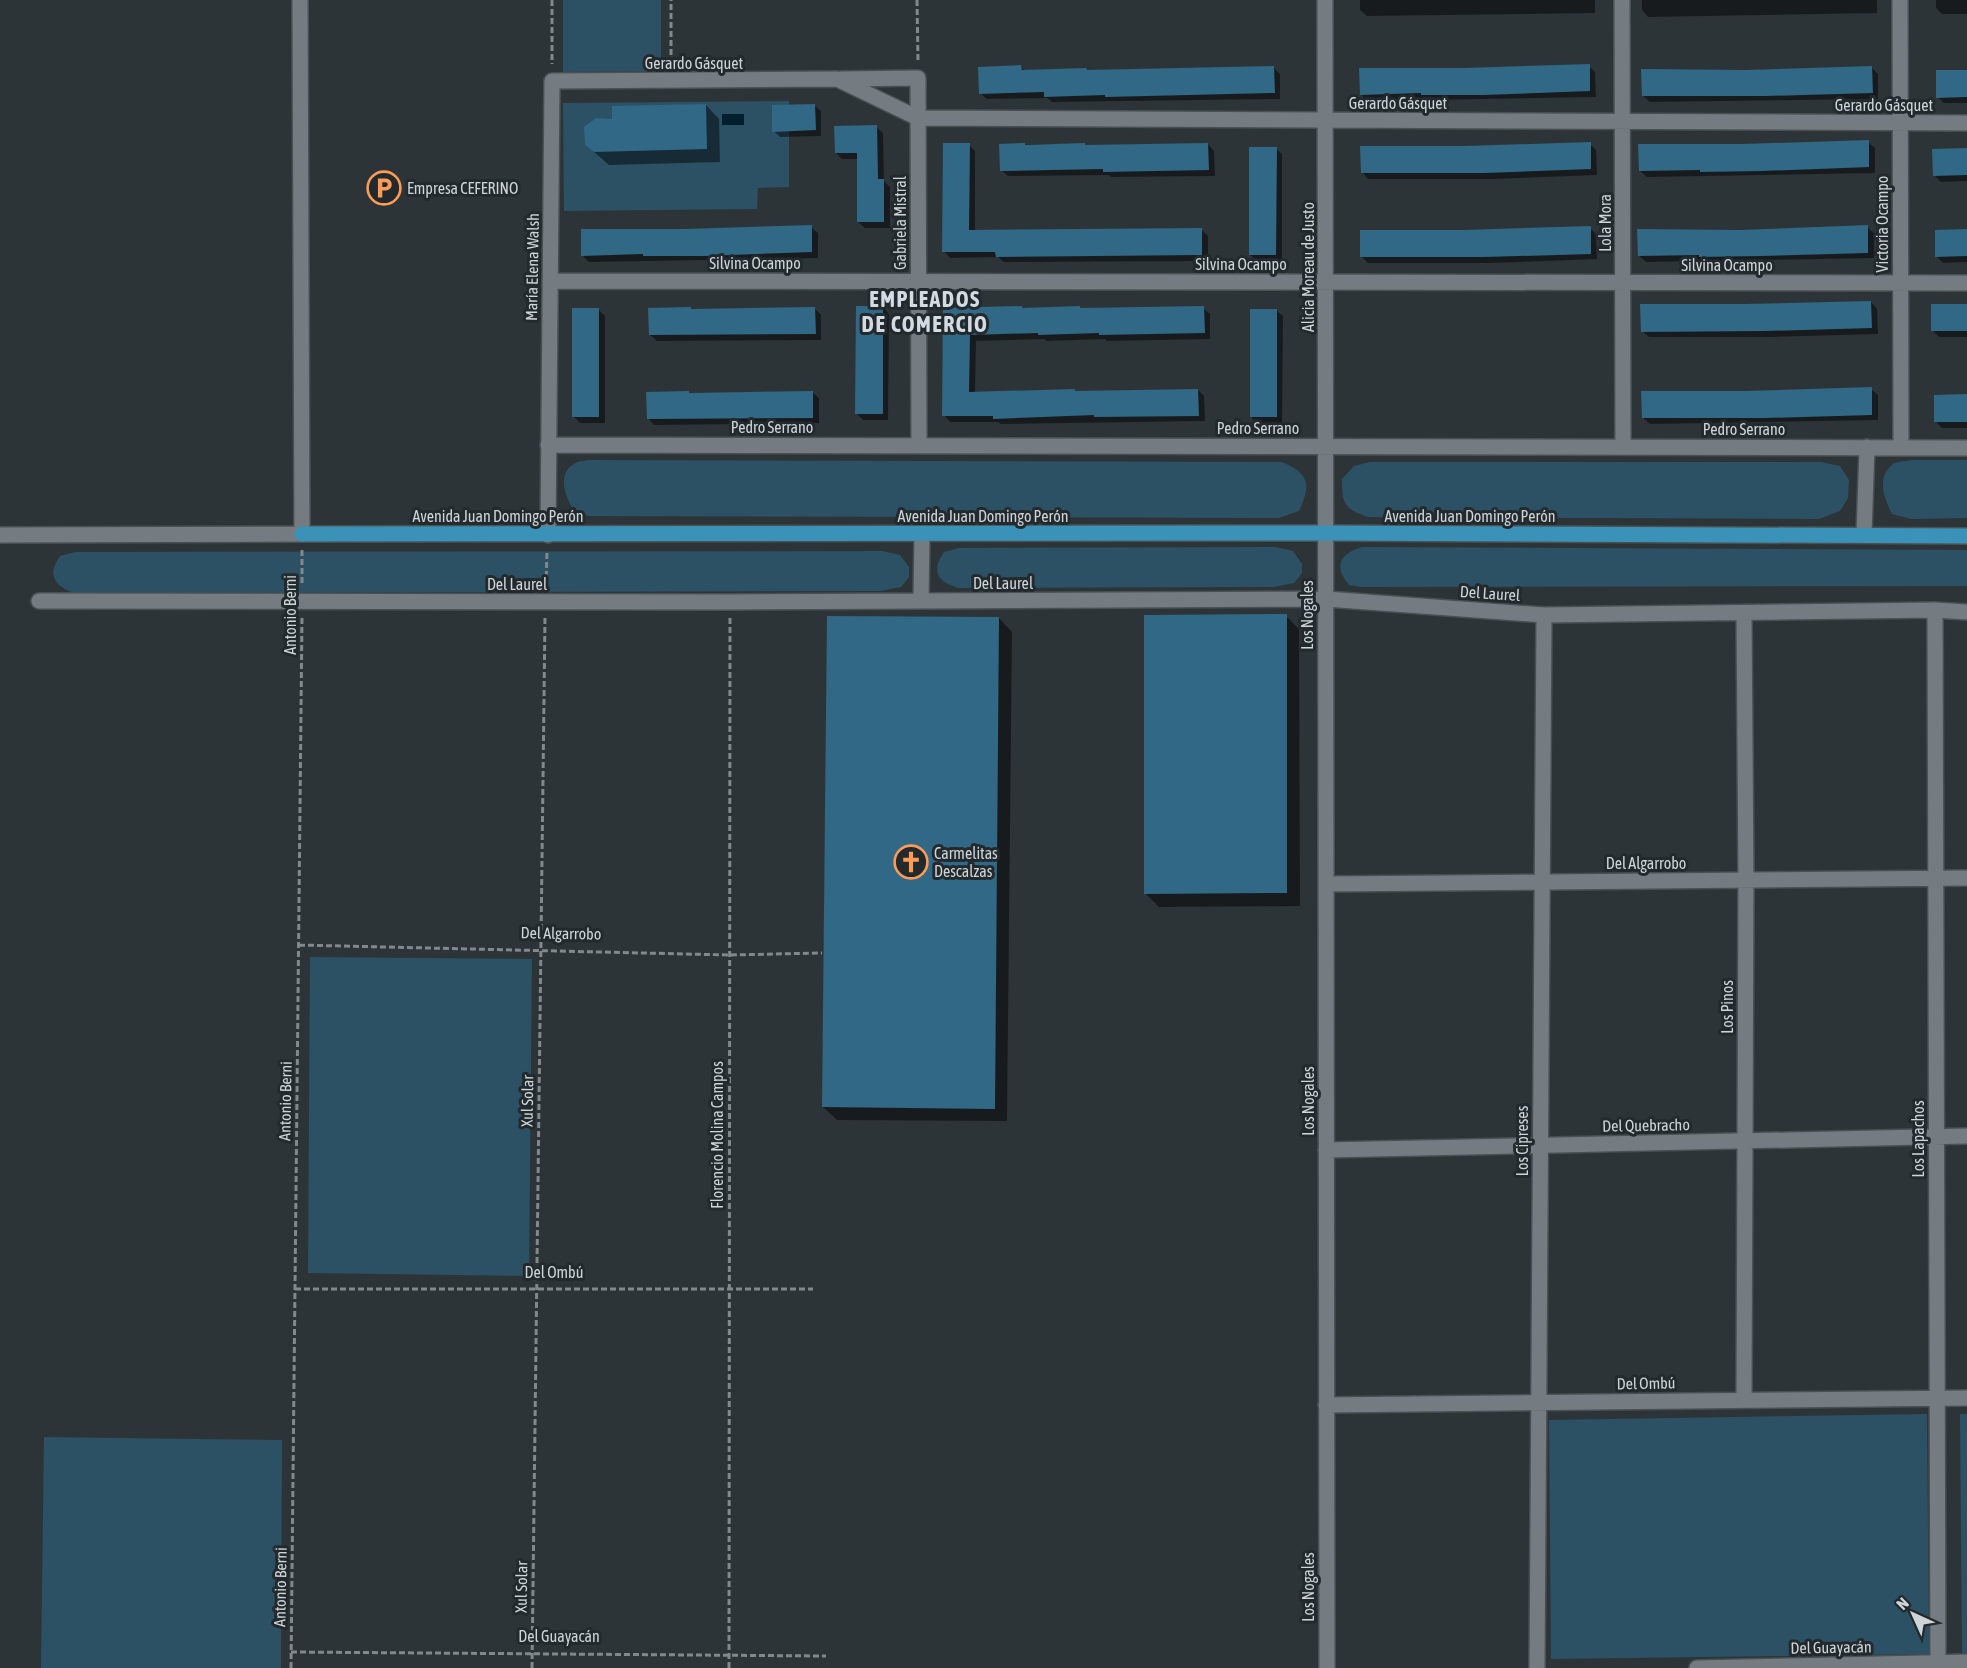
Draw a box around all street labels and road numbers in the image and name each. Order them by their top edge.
street label: Gerardo Gásquet [645,54,744,73]
street label: Gerardo Gásquet [1349,94,1448,113]
street label: Gerardo Gásquet [1835,96,1934,115]
street label: Gabriela Mistral [891,175,909,270]
street label: Victoria Ocampo [1873,176,1892,272]
street label: Lola Mora [1596,194,1614,252]
street label: Alicia Moreau de Justo [1299,202,1317,332]
street label: María Elena Walsh [522,213,542,321]
street label: Silvina Ocampo [709,254,801,273]
street label: Silvina Ocampo [1195,255,1287,274]
street label: Silvina Ocampo [1681,256,1773,275]
street label: Pedro Serrano [731,418,813,436]
street label: Pedro Serrano [1217,419,1299,437]
street label: Pedro Serrano [1703,420,1785,438]
street label: Avenida Juan Domingo Perón [412,507,584,526]
street label: Avenida Juan Domingo Perón [897,507,1069,526]
street label: Avenida Juan Domingo Perón [1384,507,1556,526]
street label: Del Laurel [973,574,1034,592]
street label: Antonio Berni [281,575,299,655]
street label: Del Laurel [487,575,548,593]
street label: Los Nogales [1298,580,1317,650]
street label: Del Laurel [1459,582,1521,604]
street label: Del Algarrobo [1606,854,1686,873]
street label: Del Algarrobo [521,923,601,944]
street label: Los Pinos [1718,980,1736,1034]
street label: Antonio Berni [275,1061,295,1141]
street label: Florencio Molina Campos [708,1061,727,1209]
street label: Los Nogales [1299,1066,1318,1136]
street label: Xul Solar [518,1075,536,1127]
street label: Los Lapachos [1909,1100,1928,1178]
street label: Los Cipreses [1513,1105,1532,1176]
street label: Del Quebracho [1602,1115,1690,1135]
street label: Del Ombú [525,1263,583,1281]
street label: Del Ombú [1616,1373,1676,1393]
street label: Antonio Berni [270,1547,290,1627]
street label: Los Nogales [1299,1552,1318,1622]
street label: Xul Solar [512,1561,530,1613]
street label: Del Guayacán [518,1627,600,1646]
street label: Del Guayacán [1790,1637,1872,1658]

